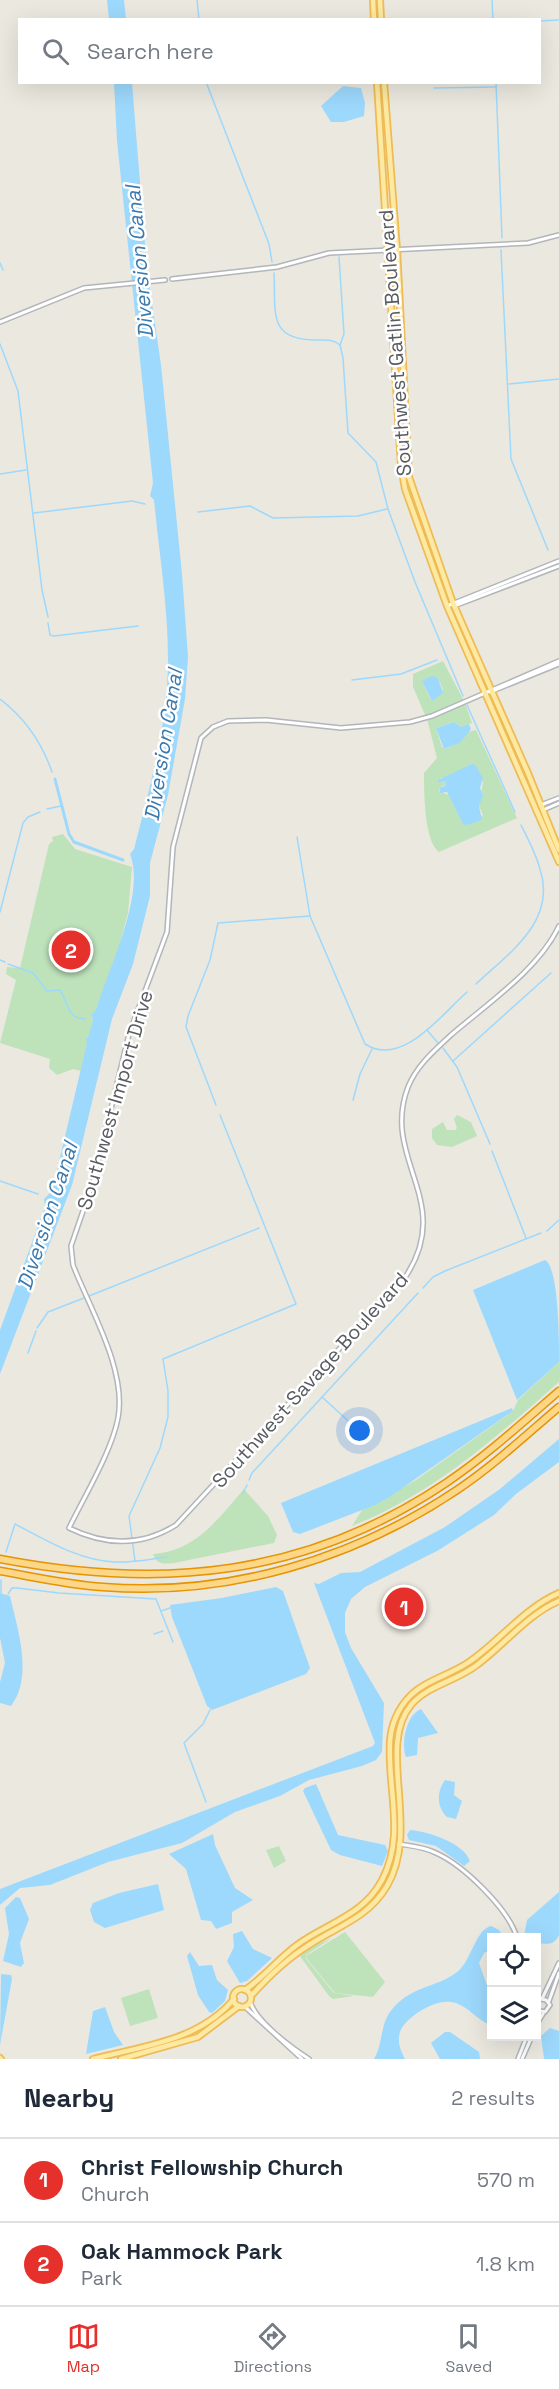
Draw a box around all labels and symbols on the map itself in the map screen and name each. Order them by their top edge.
water label: Diversion Canal [119,182,159,339]
street label: Southwest Gatlin Boulevard [373,209,417,477]
water label: Diversion Canal [138,664,189,823]
pin: 2 [52,928,90,972]
street label: Southwest Import Drive [71,987,159,1213]
water label: Diversion Canal [10,1136,84,1293]
street label: Southwest Savage Boulevard [206,1267,414,1493]
your location [345,1416,374,1445]
pin: 1 [384,1584,424,1630]

